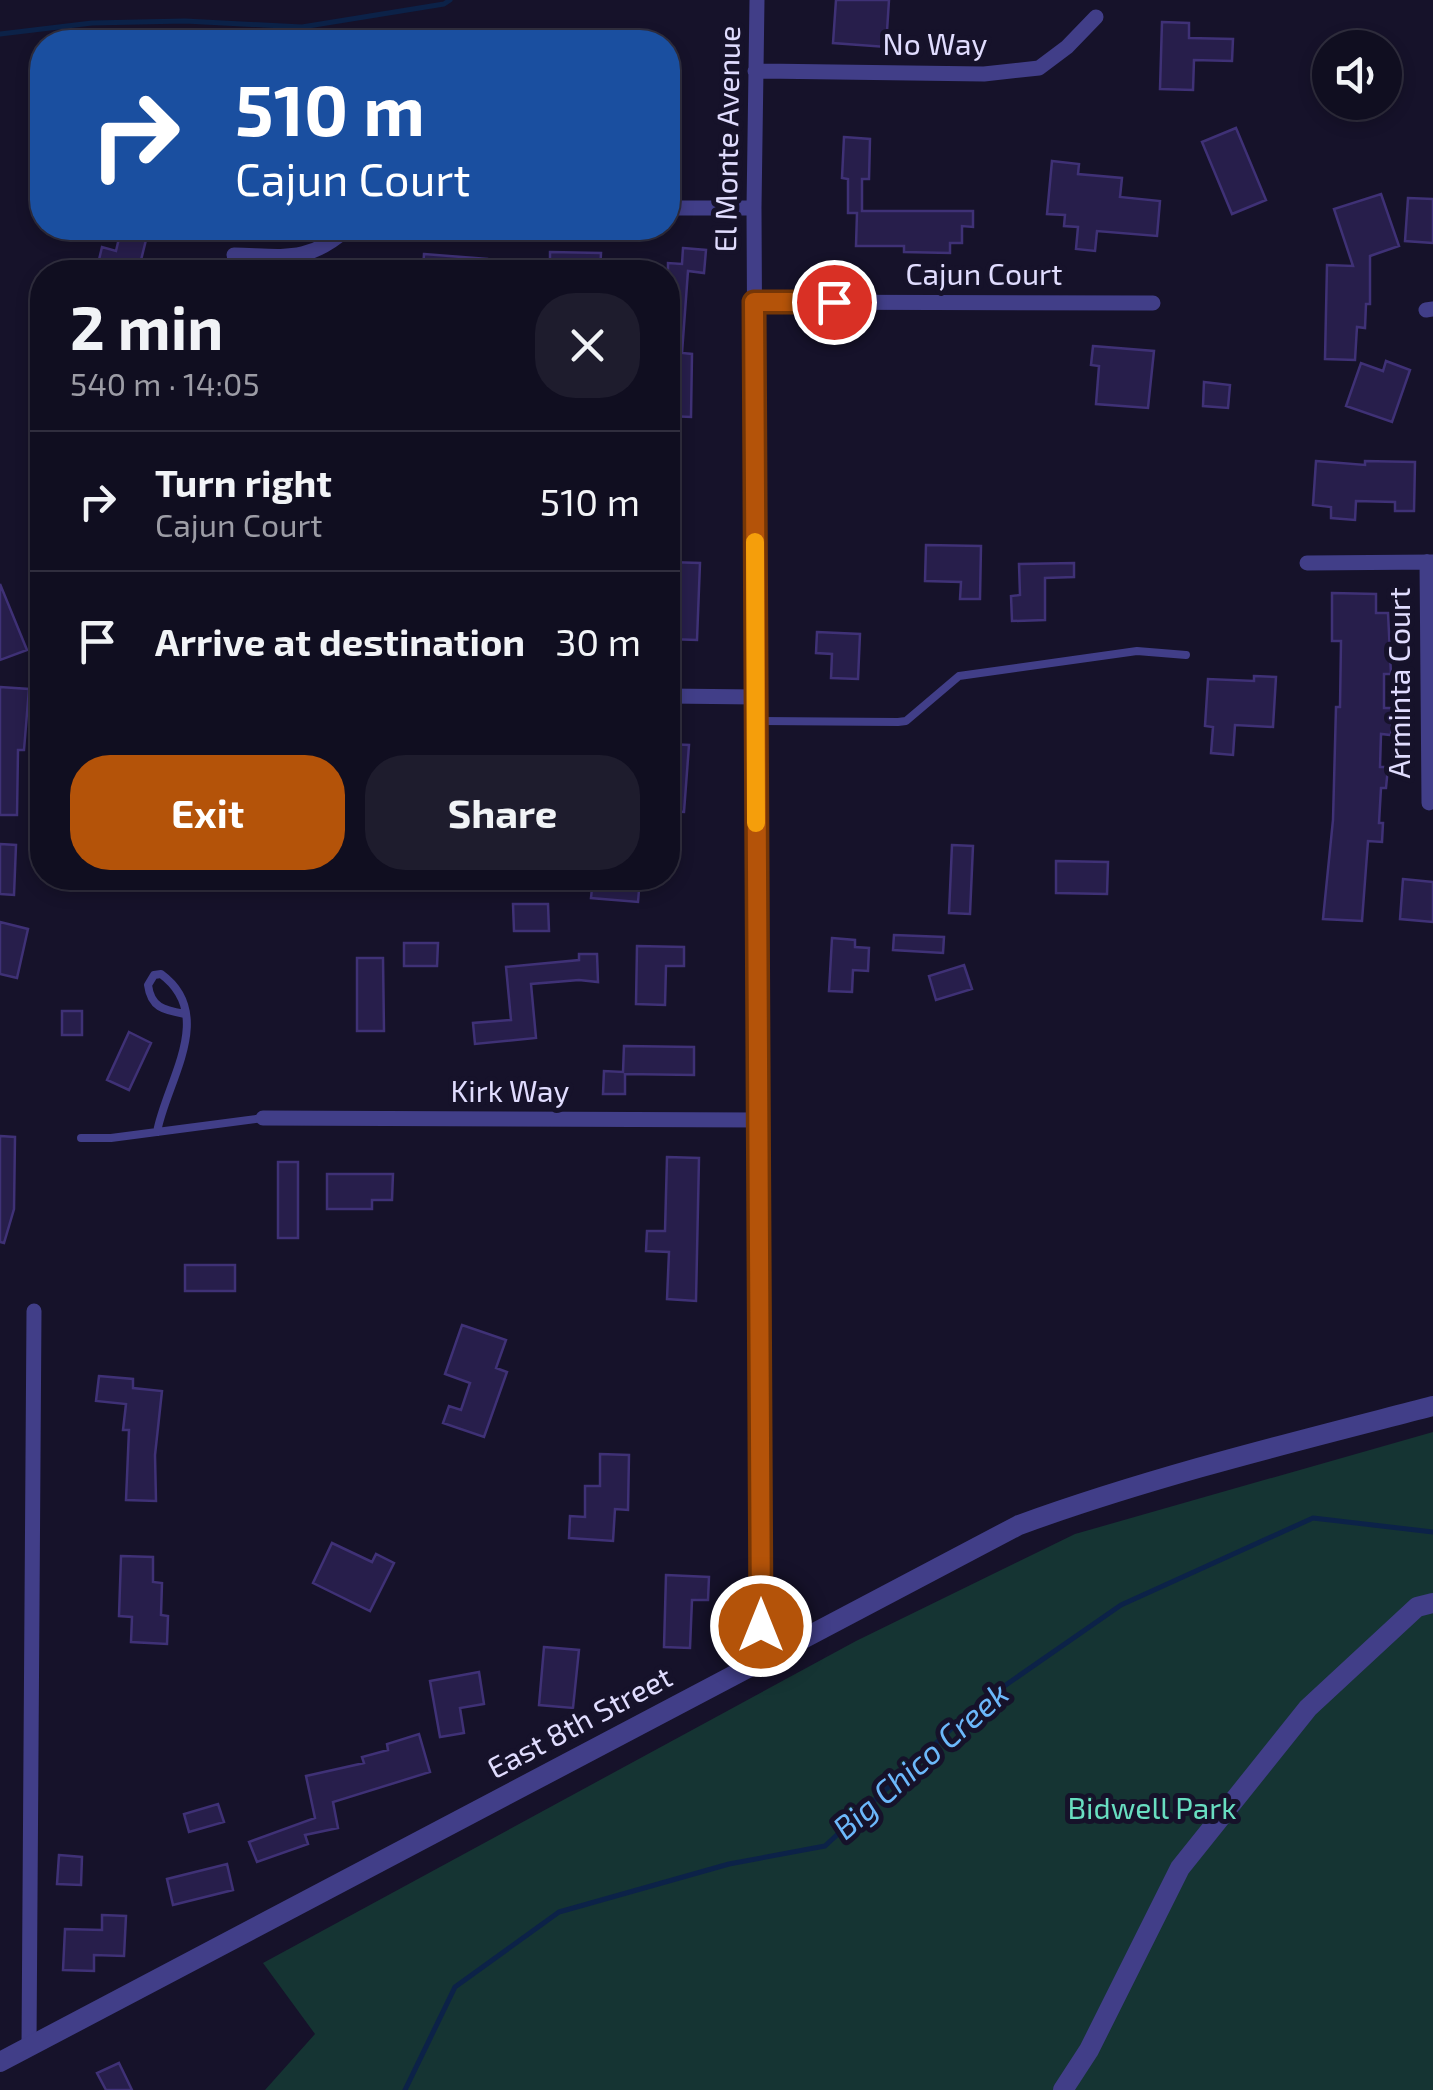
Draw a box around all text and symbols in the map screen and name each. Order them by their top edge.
street label: El Monte Avenue [706,25,746,253]
street label: No Way [883,25,988,61]
map controls [1312,30,1402,120]
button: sound [1312,30,1402,120]
text: 510 m [235,66,425,150]
icon: right [70,70,200,200]
text: Cajun Court [235,151,471,205]
street label: Cajun Court [906,255,1063,291]
pin [792,260,877,345]
icon: arrive [807,275,862,330]
text: 2 min [70,290,223,362]
button: close [535,293,640,398]
text: 540 m · 14:05 [70,364,260,402]
text: Turn right [155,459,332,505]
icon: right [70,474,125,529]
text: 510 m [540,478,640,524]
text: Cajun Court [155,505,322,543]
street label: Arminta Court [1380,587,1416,779]
icon: arrive [70,614,125,669]
text: Arrive at destination [155,618,525,664]
text: 30 m [555,618,641,664]
button: Exit [70,755,345,870]
button: Share [365,755,640,870]
street label: Kirk Way [451,1072,570,1108]
position arrow [709,1574,813,1678]
street label: East 8th Street [481,1658,677,1785]
water label: Big Chico Creek [824,1673,1016,1847]
park label: Bidwell Park [1067,1789,1237,1825]

